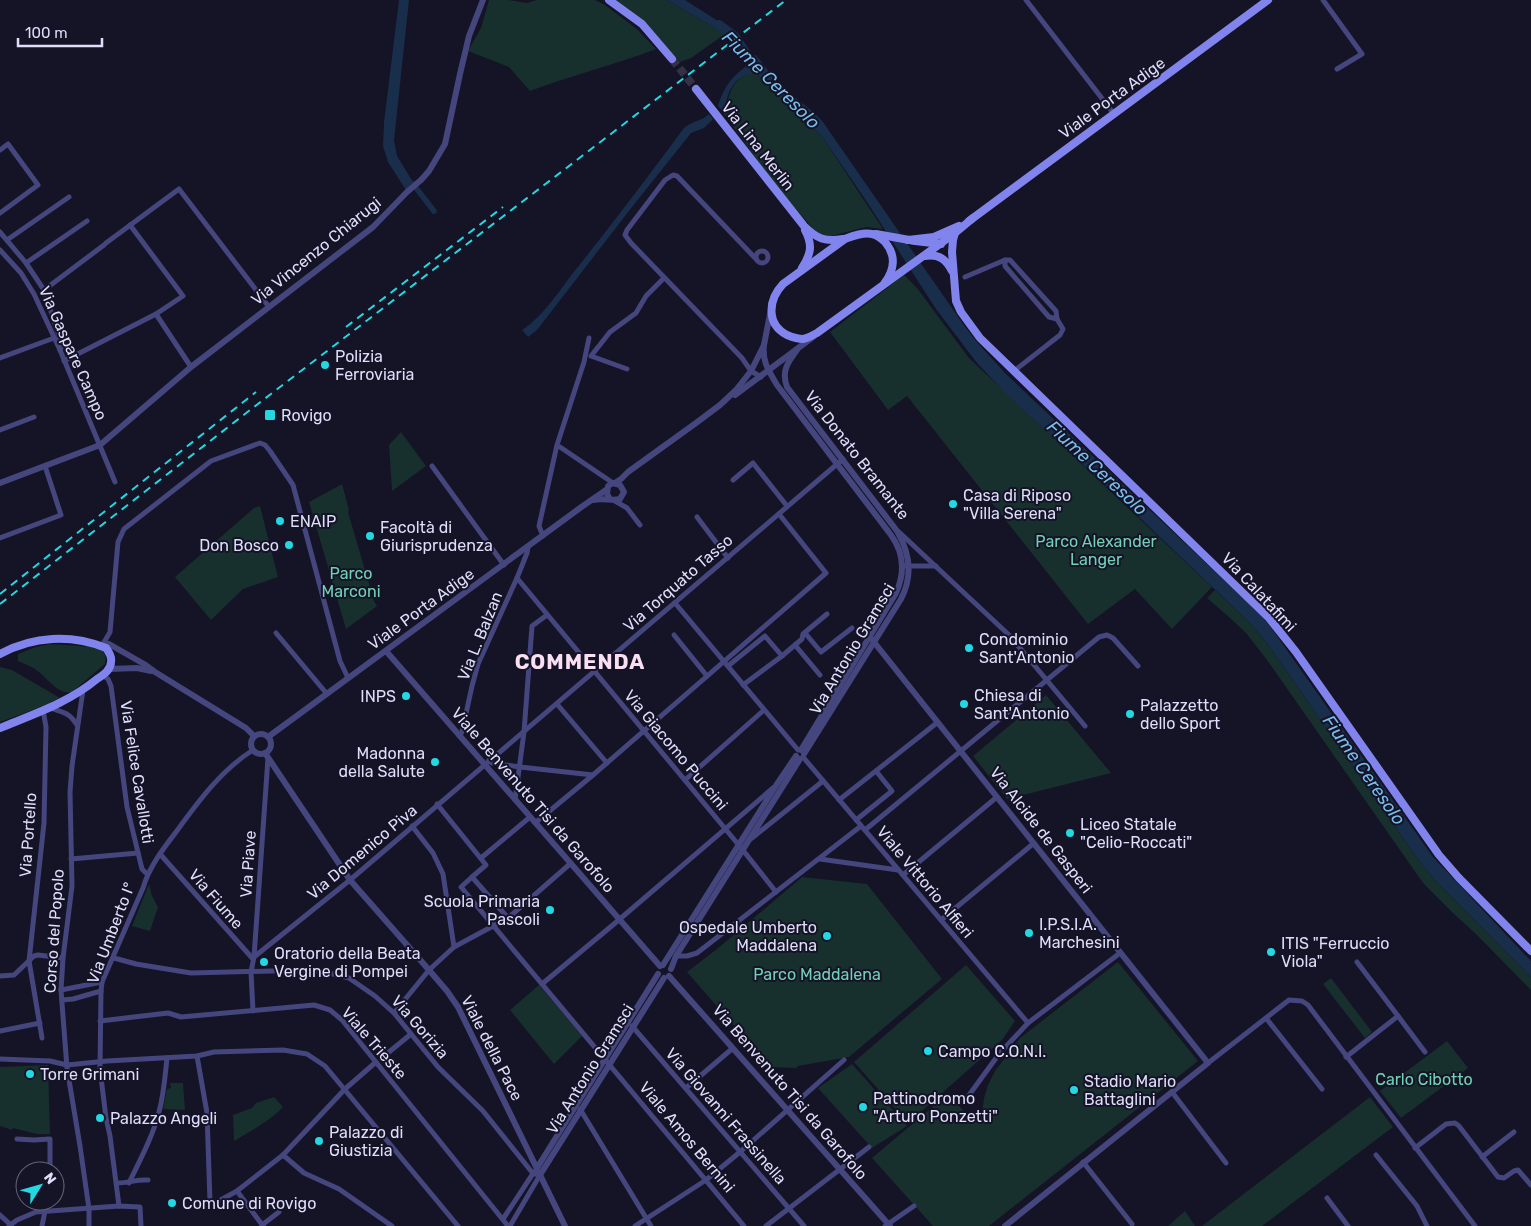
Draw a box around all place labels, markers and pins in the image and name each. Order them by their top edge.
place label: Polizia Ferroviaria [335,347,414,384]
marker: Polizia Ferroviaria [319,359,331,371]
place label: Rovigo [281,406,332,425]
marker: Rovigo [263,408,277,422]
place label: Casa di Riposo "Villa Serena" [963,486,1071,523]
marker: Casa di Riposo "Villa Serena" [947,498,959,510]
place label: ENAIP [290,512,336,531]
marker: ENAIP [274,515,286,527]
place label: Facoltà di Giurisprudenza [380,518,493,555]
marker: Facoltà di Giurisprudenza [364,530,376,542]
place label: Don Bosco [199,536,279,555]
marker: Don Bosco [283,539,295,551]
place label: Condominio Sant'Antonio [979,630,1075,667]
marker: Condominio Sant'Antonio [963,642,975,654]
place label: Chiesa di Sant'Antonio [974,686,1070,723]
place label: INPS [360,687,396,706]
marker: INPS [400,690,412,702]
place label: Palazzetto dello Sport [1140,696,1220,733]
marker: Chiesa di Sant'Antonio [958,698,970,710]
marker: Palazzetto dello Sport [1124,708,1136,720]
place label: Madonna della Salute [338,744,425,781]
marker: Madonna della Salute [429,756,441,768]
place label: Liceo Statale "Celio-Roccati" [1080,815,1192,852]
marker: Liceo Statale "Celio-Roccati" [1064,827,1076,839]
place label: Scuola Primaria Pascoli [424,892,540,929]
marker: Scuola Primaria Pascoli [544,904,556,916]
place label: I.P.S.I.A. Marchesini [1039,915,1120,952]
place label: Ospedale Umberto Maddalena [679,918,817,955]
marker: I.P.S.I.A. Marchesini [1023,927,1035,939]
marker: Ospedale Umberto Maddalena [821,930,833,942]
place label: ITIS "Ferruccio Viola" [1281,934,1390,971]
place label: Oratorio della Beata Vergine di Pompei [274,944,421,981]
marker: ITIS "Ferruccio Viola" [1265,946,1277,958]
marker: Oratorio della Beata Vergine di Pompei [258,956,270,968]
place label: Campo C.O.N.I. [938,1042,1046,1061]
marker: Campo C.O.N.I. [922,1045,934,1057]
place label: Torre Grimani [40,1065,139,1084]
marker: Torre Grimani [24,1068,36,1080]
place label: Stadio Mario Battaglini [1084,1072,1176,1109]
marker: Stadio Mario Battaglini [1068,1084,1080,1096]
place label: Pattinodromo "Arturo Ponzetti" [873,1089,998,1126]
marker: Pattinodromo "Arturo Ponzetti" [857,1101,869,1113]
place label: Palazzo Angeli [110,1109,217,1128]
marker: Palazzo Angeli [94,1112,106,1124]
place label: Palazzo di Giustizia [329,1123,403,1160]
marker: Palazzo di Giustizia [313,1135,325,1147]
place label: Comune di Rovigo [182,1194,316,1213]
marker: Comune di Rovigo [166,1197,178,1209]

